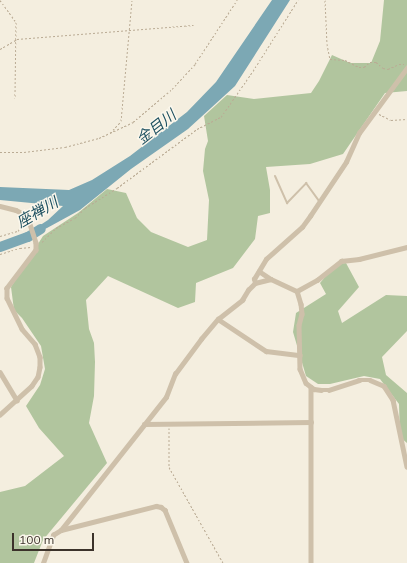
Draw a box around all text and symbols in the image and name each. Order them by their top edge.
water label: 金目川 [133,106,179,148]
water label: 座禅川 [13,193,61,231]
scale bar [14,525,96,551]
text: 100 m [19,532,54,547]

